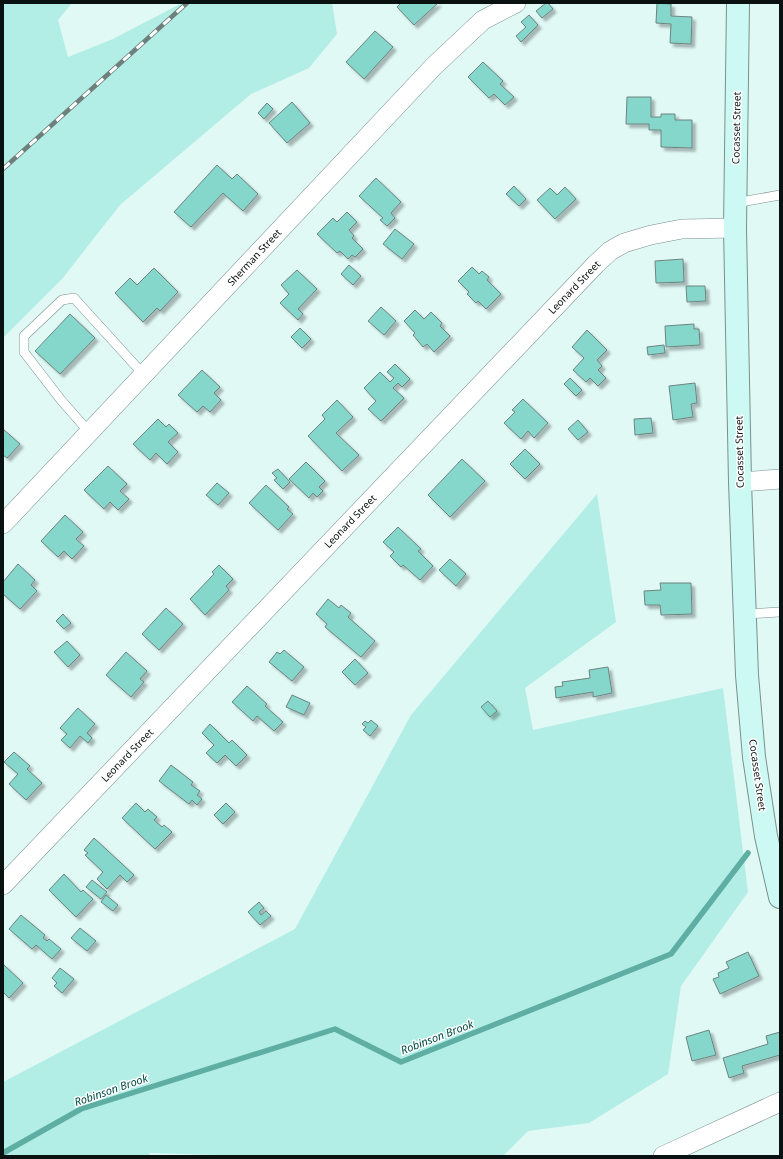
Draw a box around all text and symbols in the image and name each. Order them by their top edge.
street label: Cocasset Street [728,91,744,164]
street label: Sherman Street [224,225,284,289]
street label: Leonard Street [545,257,603,317]
street label: Cocasset Street [731,415,747,488]
street label: Leonard Street [321,491,379,551]
street label: Leonard Street [98,725,156,785]
street label: Cocasset Street [746,738,770,812]
water label: Robinson Brook [398,1016,476,1057]
water label: Robinson Brook [72,1070,150,1109]

